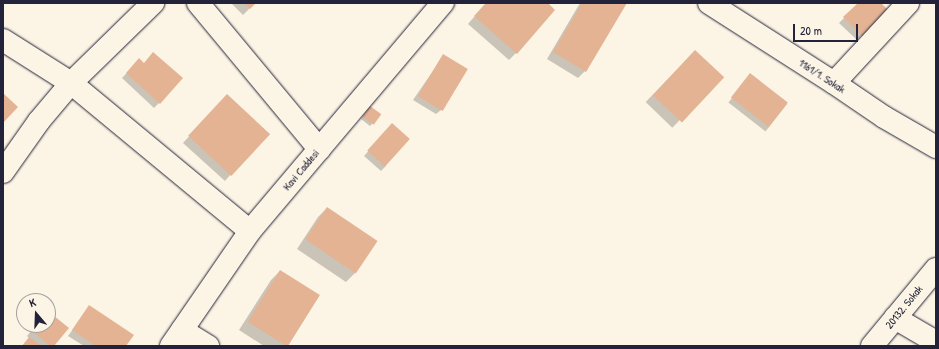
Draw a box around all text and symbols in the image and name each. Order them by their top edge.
scale bar [795,16,860,42]
text: 20 m [800,22,822,39]
street label: 1161/1. Sokak [796,56,848,96]
street label: Kavi Caddesi [280,147,322,193]
street label: 20132. Sokak [883,283,925,331]
north arrow [16,293,56,333]
text: K [27,295,37,310]

